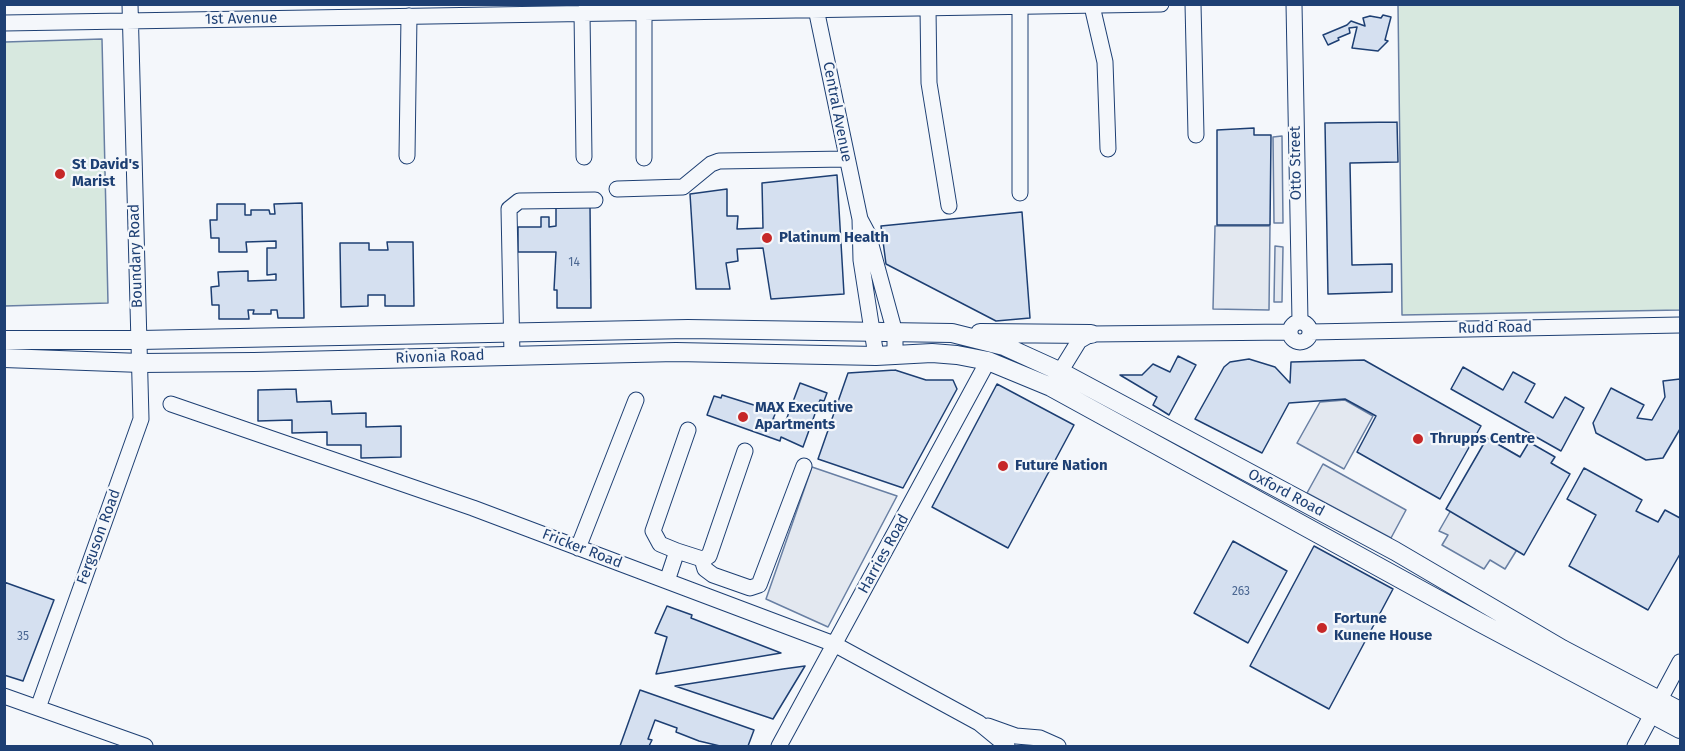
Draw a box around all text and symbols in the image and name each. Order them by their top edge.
street label: 1st Avenue [205,9,277,29]
street label: Central Avenue [818,60,856,164]
street label: Otto Street [1286,126,1306,200]
place label: St David's Marist [72,156,139,191]
marker: St David's Marist [53,167,67,181]
street label: Boundary Road [125,204,147,308]
place label: Platinum Health [779,229,889,247]
marker: Platinum Health [760,231,774,245]
house number: 14 [568,256,580,270]
street label: Rudd Road [1458,318,1532,338]
street label: Rivonia Road [395,346,485,368]
place label: MAX Executive Apartments [755,399,853,434]
marker: MAX Executive Apartments [736,410,750,424]
place label: Thrupps Centre [1430,430,1535,448]
marker: Thrupps Centre [1411,432,1425,446]
place label: Future Nation [1015,457,1108,475]
marker: Future Nation [996,459,1010,473]
street label: Oxford Road [1245,465,1327,521]
street label: Ferguson Road [73,487,125,587]
street label: Harries Road [855,511,913,597]
street label: Fricker Road [540,526,624,572]
house number: 263 [1232,585,1250,599]
place label: Fortune Kunene House [1334,610,1432,645]
marker: Fortune Kunene House [1315,621,1329,635]
house number: 35 [17,630,29,644]

